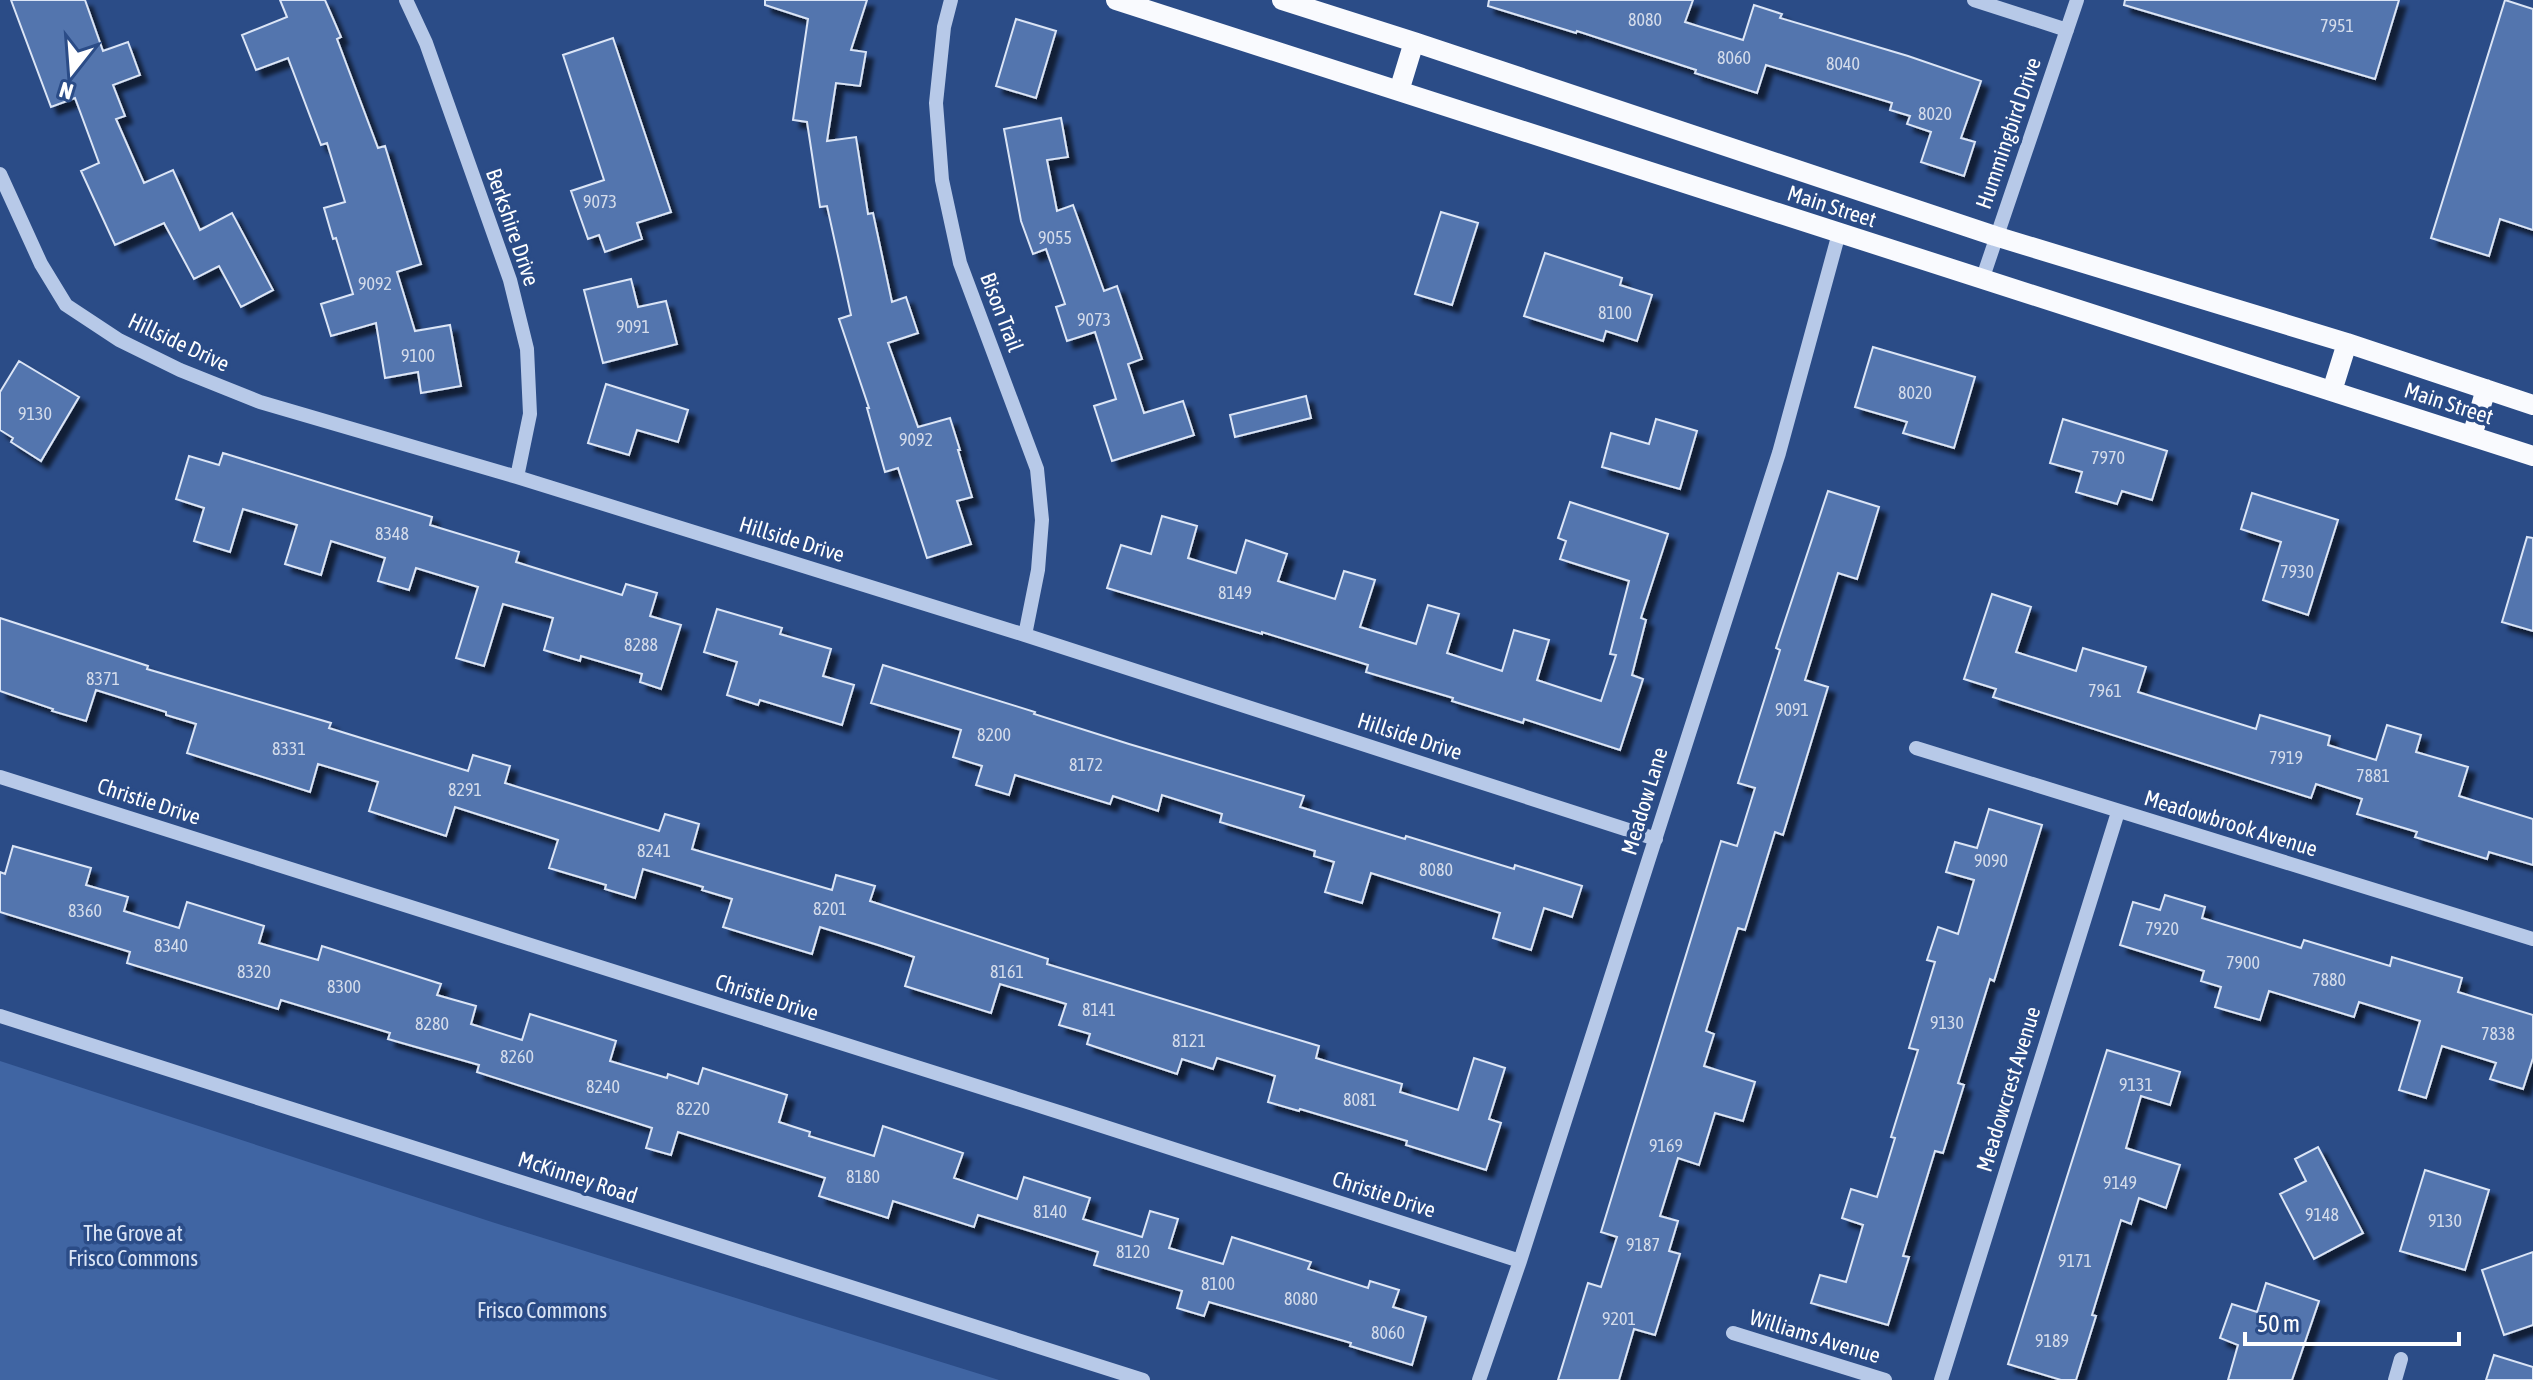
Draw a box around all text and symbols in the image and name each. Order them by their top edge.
house number: 8080 [1628,9,1662,30]
house number: 7951 [2320,15,2354,36]
north arrow [32,32,112,112]
house number: 8060 [1717,47,1751,68]
house number: 8040 [1826,53,1860,74]
street label: Hummingbird Drive [1970,54,2046,212]
text: N [56,77,76,105]
house number: 8020 [1918,103,1952,124]
street label: Berkshire Drive [481,165,545,289]
street label: Main Street [1784,179,1880,233]
house number: 9073 [583,191,617,212]
house number: 9055 [1038,227,1072,248]
street label: Bison Trail [975,269,1029,355]
house number: 9092 [358,273,392,294]
house number: 8100 [1598,302,1632,323]
street label: Hillside Drive [124,307,234,377]
house number: 9073 [1077,309,1111,330]
house number: 9091 [616,316,650,337]
house number: 9100 [401,345,435,366]
street label: Main Street [2401,376,2497,430]
house number: 8020 [1898,382,1932,403]
house number: 9130 [18,403,52,424]
house number: 9092 [899,429,933,450]
house number: 7970 [2091,447,2125,468]
street label: Hillside Drive [736,511,848,567]
house number: 8348 [375,523,409,544]
house number: 7930 [2280,561,2314,582]
house number: 8149 [1218,582,1252,603]
house number: 8288 [624,634,658,655]
house number: 8371 [86,668,120,689]
house number: 7961 [2088,680,2122,701]
house number: 9091 [1775,699,1809,720]
street label: Hillside Drive [1354,707,1466,765]
house number: 8200 [977,724,1011,745]
house number: 8331 [272,738,306,759]
street label: Meadow Lane [1615,744,1673,858]
house number: 7919 [2269,747,2303,768]
house number: 8172 [1069,754,1103,775]
house number: 7881 [2356,765,2390,786]
street label: Christie Drive [94,772,204,830]
house number: 8291 [448,779,482,800]
street label: Meadowbrook Avenue [2141,784,2321,862]
house number: 8241 [637,840,671,861]
house number: 9090 [1974,850,2008,871]
house number: 8080 [1419,859,1453,880]
house number: 8201 [813,898,847,919]
house number: 8360 [68,900,102,921]
house number: 7920 [2145,918,2179,939]
house number: 8340 [154,935,188,956]
house number: 7900 [2226,952,2260,973]
house number: 8320 [237,961,271,982]
house number: 8161 [990,961,1024,982]
street label: Christie Drive [712,968,822,1026]
house number: 7880 [2312,969,2346,990]
house number: 8300 [327,976,361,997]
house number: 8141 [1082,999,1116,1020]
street label: Meadowcrest Avenue [1971,1003,2045,1175]
house number: 9130 [1930,1012,1964,1033]
house number: 8280 [415,1013,449,1034]
house number: 7838 [2481,1023,2515,1044]
house number: 8121 [1172,1030,1206,1051]
house number: 8260 [500,1046,534,1067]
house number: 9131 [2119,1074,2153,1095]
house number: 8240 [586,1076,620,1097]
house number: 8081 [1343,1089,1377,1110]
house number: 8220 [676,1098,710,1119]
house number: 9169 [1649,1135,1683,1156]
street label: McKinney Road [515,1145,641,1209]
street label: Christie Drive [1329,1165,1439,1223]
house number: 8180 [846,1166,880,1187]
house number: 9149 [2103,1172,2137,1193]
house number: 8140 [1033,1201,1067,1222]
house number: 9148 [2305,1204,2339,1225]
house number: 9130 [2428,1210,2462,1231]
park label: The Grove at Frisco Commons [68,1220,198,1271]
house number: 9187 [1626,1234,1660,1255]
house number: 8120 [1116,1241,1150,1262]
house number: 9171 [2058,1250,2092,1271]
house number: 8100 [1201,1273,1235,1294]
house number: 8080 [1284,1288,1318,1309]
scale bar [2245,1296,2459,1346]
park label: Frisco Commons [477,1297,607,1323]
street label: Williams Avenue [1746,1304,1884,1368]
house number: 9201 [1602,1308,1636,1329]
text: 50 m [2257,1310,2300,1337]
house number: 8060 [1371,1322,1405,1343]
house number: 9189 [2035,1330,2069,1351]

